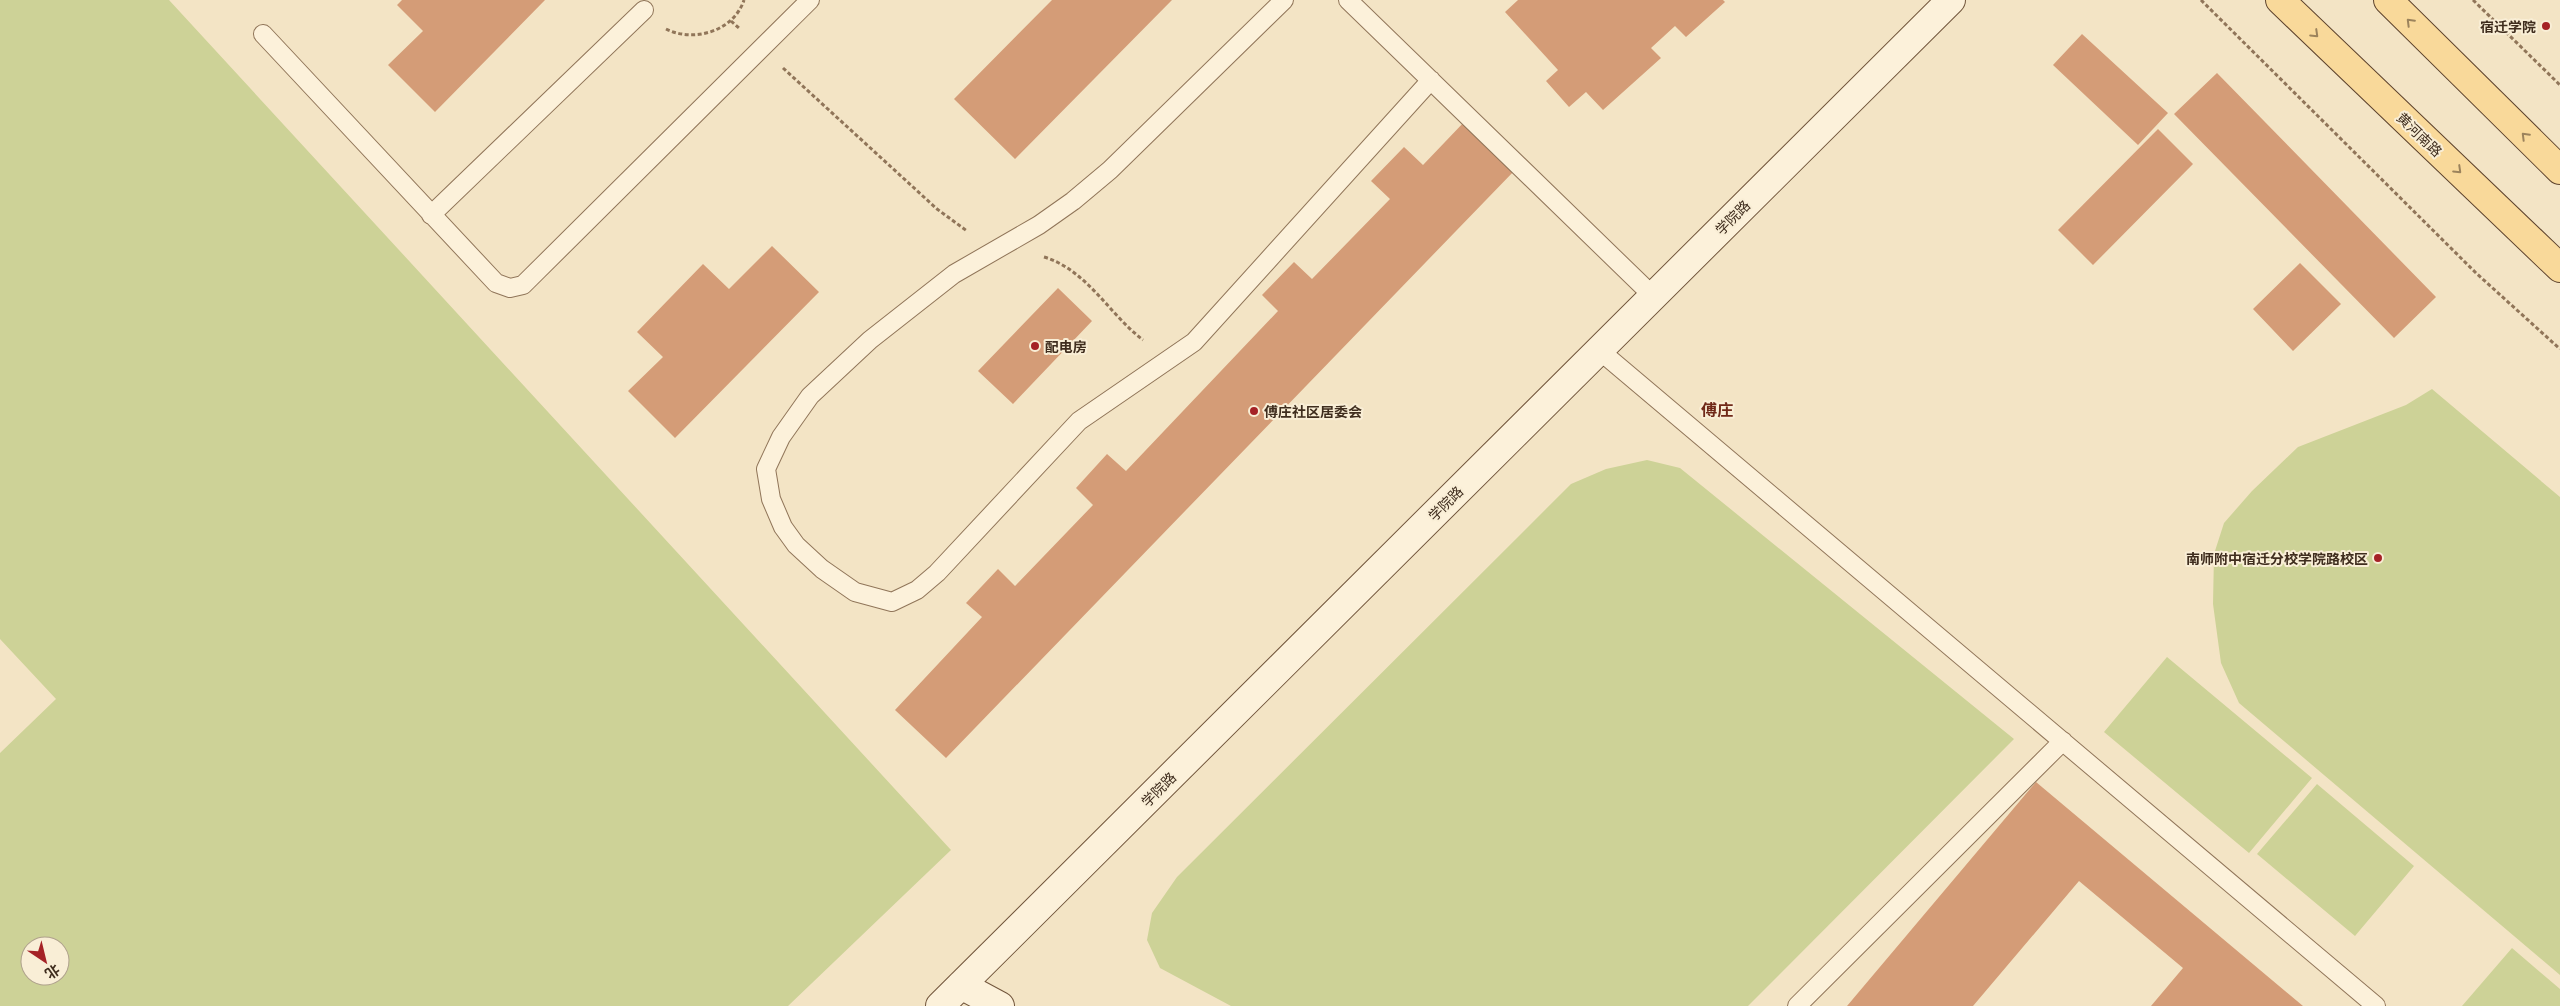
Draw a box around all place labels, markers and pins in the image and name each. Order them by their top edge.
place label: 宿迁学院 [2480,16,2536,36]
marker: 宿迁学院 [2540,20,2552,32]
place label: 配电房 [1045,336,1087,356]
marker: 配电房 [1029,340,1041,352]
place label: 傅庄社区居委会 [1264,401,1362,421]
marker: 傅庄社区居委会 [1248,405,1260,417]
place label: 南师附中宿迁分校学院路校区 [2186,548,2368,568]
marker: 南师附中宿迁分校学院路校区 [2372,552,2384,564]

